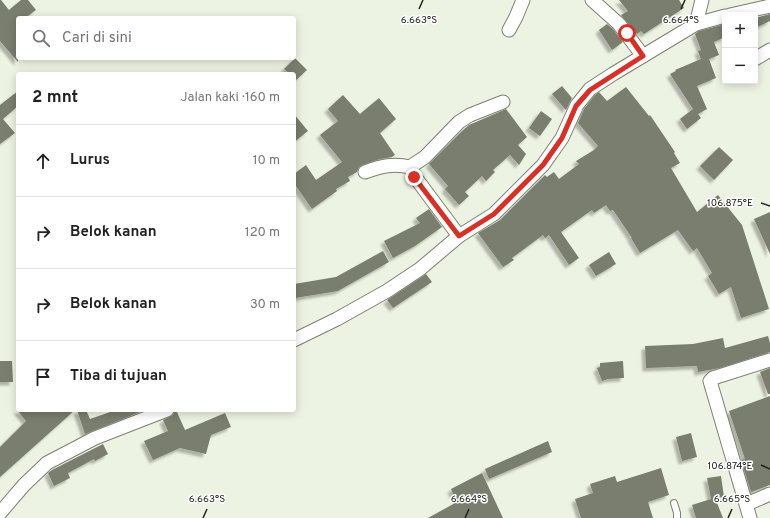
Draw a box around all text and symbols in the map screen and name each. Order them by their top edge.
map controls [722,12,758,84]
button: + [722,12,758,48]
text: 6.663°S [401,14,437,27]
text: 6.664°S [663,14,699,27]
search box [16,16,296,60]
route start [618,24,636,42]
icon: search [30,27,52,49]
text: Cari di sini [62,29,132,48]
button: − [722,48,758,84]
text: 2 mnt [32,87,78,109]
text: Jalan kaki · 160 m [181,90,280,106]
icon: ahead [32,150,54,172]
text: Lurus [70,151,110,170]
text: 10 m [253,153,280,169]
route end [405,168,423,186]
text: 106.875°E [707,197,753,210]
icon: right [32,222,54,244]
text: Belok kanan [70,223,157,242]
text: 120 m [245,225,280,241]
icon: right [32,294,54,316]
text: Belok kanan [70,295,157,314]
text: 30 m [250,297,280,313]
icon: arrive [32,366,54,388]
text: Tiba di tujuan [70,367,167,386]
text: 106.874°E [708,460,752,473]
text: 6.663°S [189,493,225,506]
text: 6.664°S [451,493,487,506]
text: 6.665°S [714,493,750,506]

